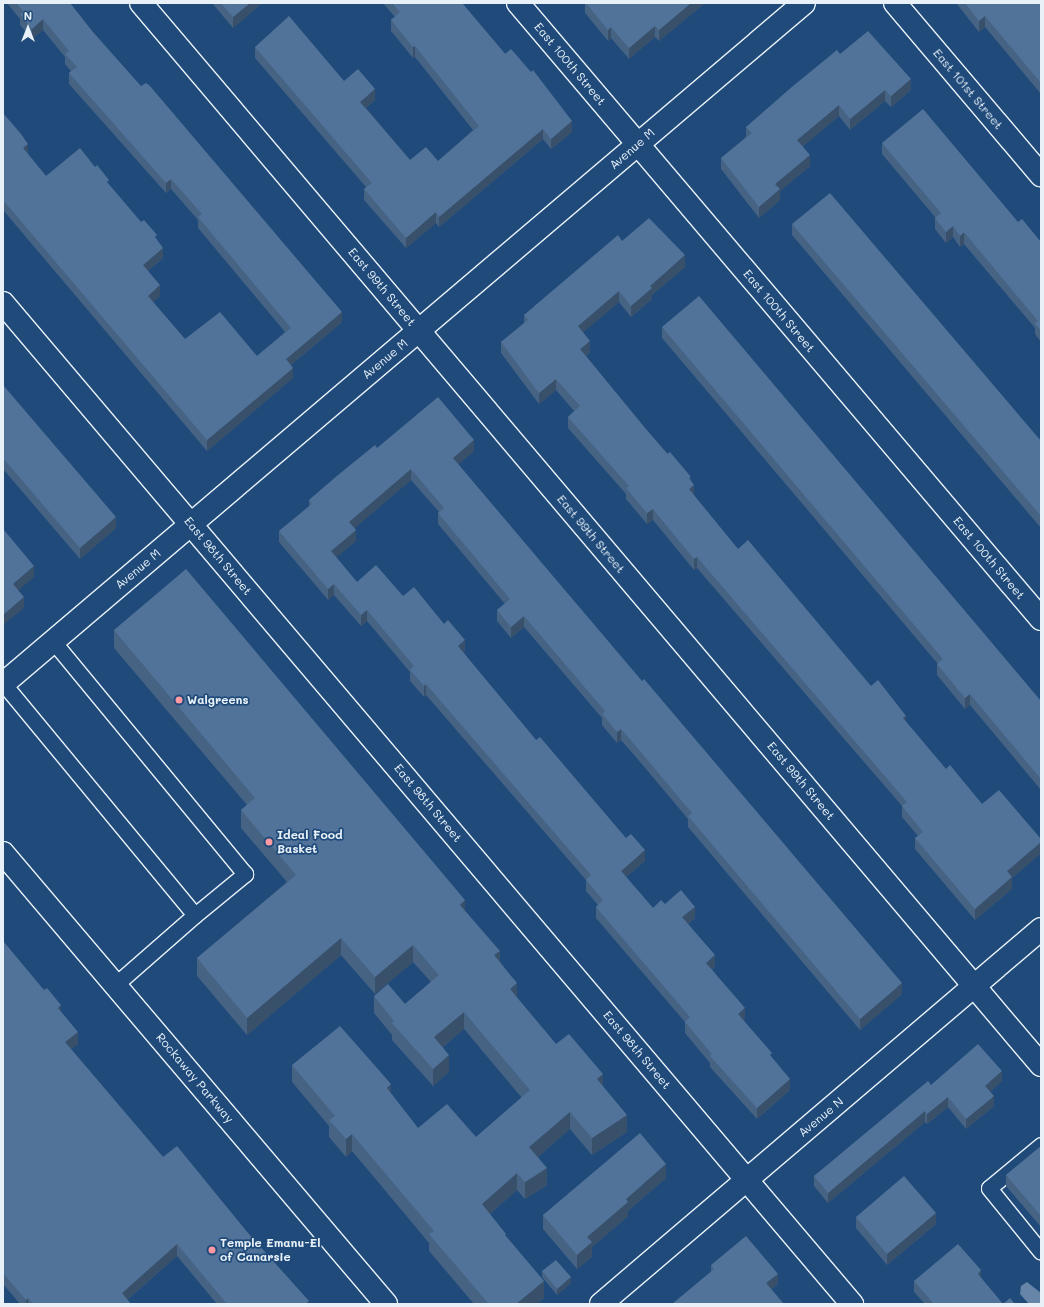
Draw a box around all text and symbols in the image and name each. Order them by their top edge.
north arrow [8,8,48,48]
text: N [24,8,32,23]
street label: East 100th Street [531,20,609,108]
street label: East 101st Street [930,46,1006,132]
street label: Avenue M [607,126,657,172]
street label: East 99th Street [345,245,419,329]
street label: East 100th Street [740,267,818,355]
street label: Avenue M [359,336,411,382]
street label: East 99th Street [554,492,628,576]
street label: East 98th Street [181,514,255,598]
street label: East 100th Street [950,514,1028,602]
street label: Avenue M [112,546,164,592]
place label: Walgreens [187,693,248,707]
marker: Walgreens [174,695,184,705]
street label: East 99th Street [764,739,838,823]
street label: East 98th Street [391,761,465,845]
place label: Ideal Food Basket [277,828,343,856]
marker: Ideal Food Basket [264,837,274,847]
street label: East 98th Street [600,1008,674,1092]
street label: Rockaway Parkway [153,1030,237,1126]
street label: Avenue N [796,1094,846,1140]
place label: Temple Emanu-El of Canarsie [220,1236,320,1264]
marker: Temple Emanu-El of Canarsie [207,1245,217,1255]

